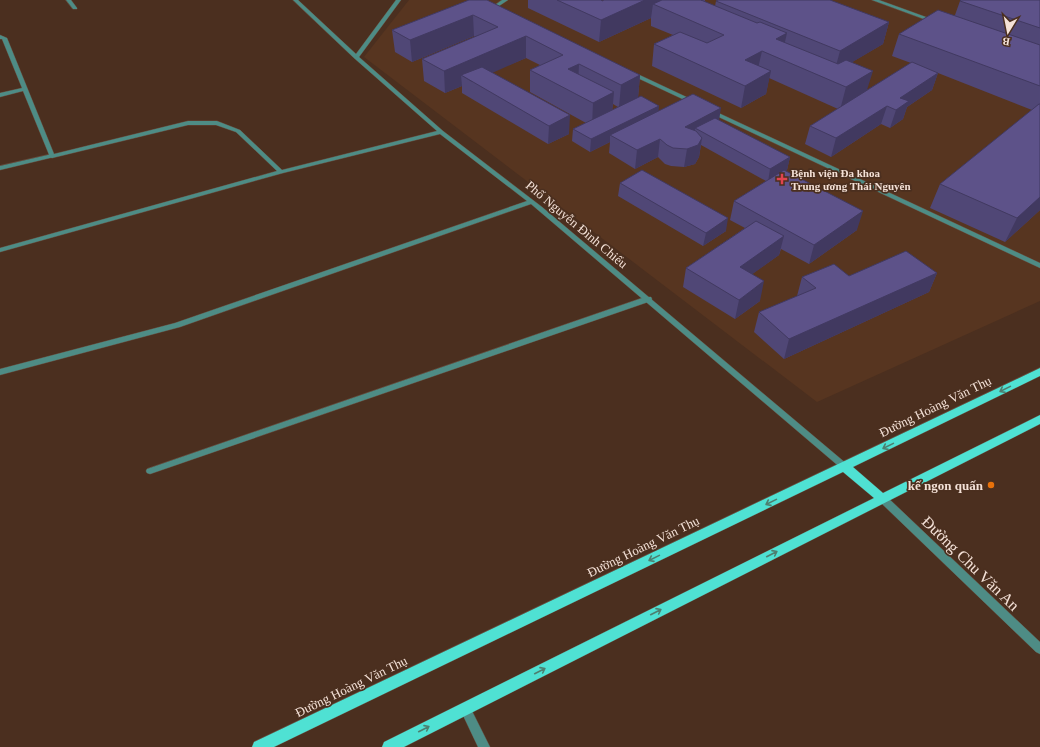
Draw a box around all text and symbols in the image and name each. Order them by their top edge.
north arrow [988,12,1028,52]
text: B [1001,35,1011,48]
place label: Bệnh viện Đa khoa Trung ương Thái Nguyên [791,167,911,192]
marker: Bệnh viện Đa khoa Trung ương Thái Nguyên [776,173,788,185]
street label: Phố Nguyễn Đình Chiểu [523,177,631,272]
street label: Đường Hoàng Văn Thụ [877,373,994,440]
one-way arrow [999,386,1011,393]
one-way arrow [882,443,894,450]
place label: kế ngon quấn [908,478,984,493]
marker: kế ngon quấn [986,480,996,490]
one-way arrow [765,499,777,506]
street label: Đường Hoàng Văn Thụ [585,513,702,580]
street label: Đường Chu Văn An [918,513,1023,615]
one-way arrow [766,550,778,557]
one-way arrow [648,555,660,562]
one-way arrow [649,608,661,616]
street label: Đường Hoàng Văn Thụ [293,653,410,720]
one-way arrow [533,667,545,674]
one-way arrow [417,725,429,733]

